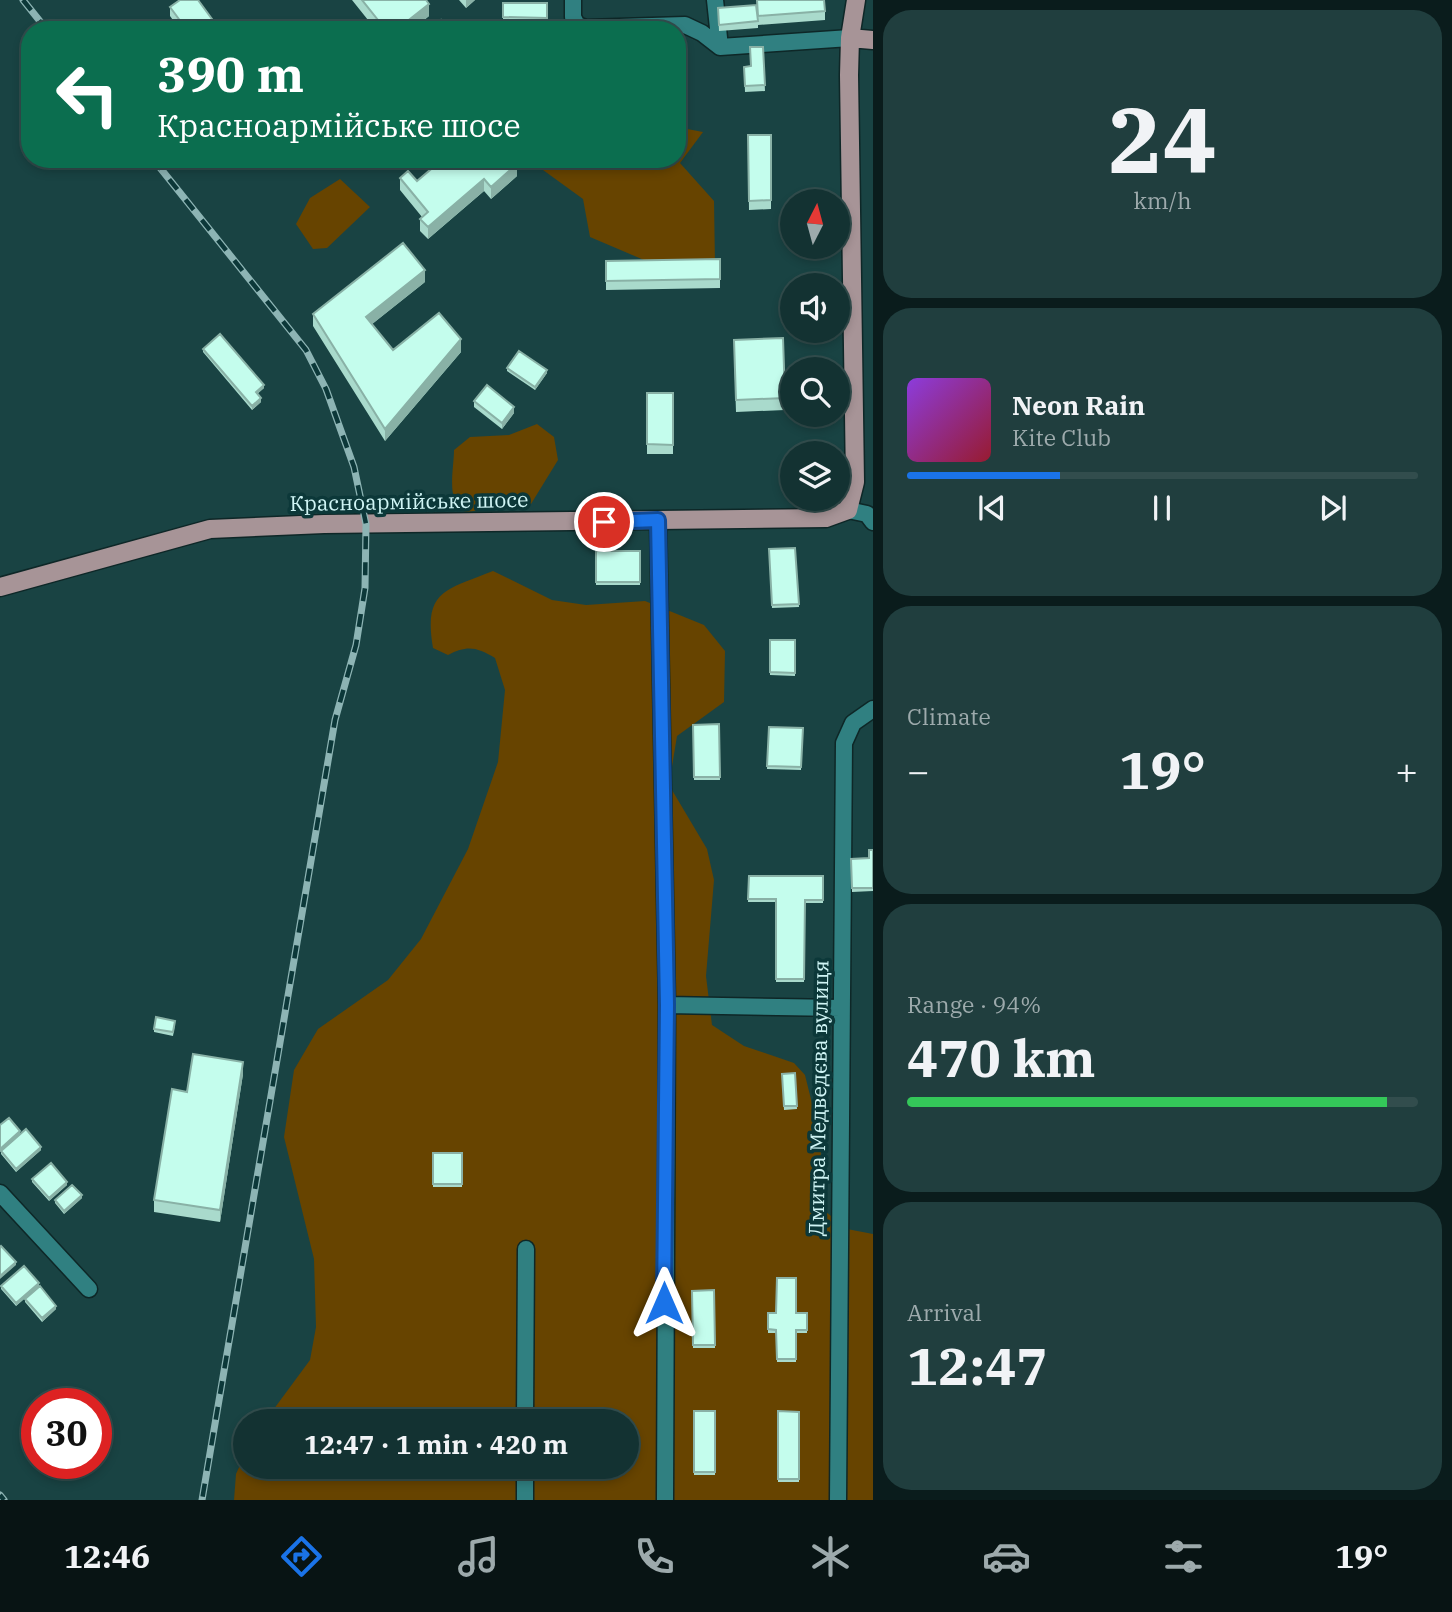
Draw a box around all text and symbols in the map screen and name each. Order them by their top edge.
text: 390 m [157,42,304,105]
icon: left [42,49,133,140]
text: 24 [1108,80,1217,198]
text: Красноармійське шосе [157,104,521,146]
text: km/h [1133,185,1192,215]
north arrow [780,189,850,259]
map controls [780,189,850,511]
button: sound [780,273,850,343]
button: search [780,357,850,427]
text: Neon Rain [1012,388,1145,422]
text: Kite Club [1012,422,1111,452]
button: layers [780,441,850,511]
street label: Красноармійське шосе [289,485,529,517]
icon: previous [973,489,1011,527]
icon: pause [1143,489,1181,527]
icon: next [1314,489,1352,527]
pin [574,492,634,552]
icon: arrive [585,503,623,541]
text: Climate [907,701,991,731]
text: 19° [1119,736,1206,803]
text: − [907,746,930,795]
text: + [1395,746,1418,795]
street label: Дмитра Медведєва вулиця [802,960,834,1236]
text: Range · 94% [907,989,1041,1019]
text: 470 km [907,1024,1096,1091]
position arrow [627,1266,701,1340]
text: Arrival [907,1297,982,1327]
text: 12:47 [907,1332,1048,1399]
speed limit sign: 30 [21,1388,112,1479]
text: 12:47 · 1 min · 420 m [304,1427,568,1461]
icon: directions [277,1532,326,1581]
icon: music [454,1532,503,1581]
icon: phone [630,1532,679,1581]
icon: climate [806,1532,855,1581]
icon: car [982,1532,1031,1581]
icon: filters [1159,1532,1208,1581]
text: 12:46 [64,1535,150,1577]
text: 19° [1335,1535,1388,1577]

